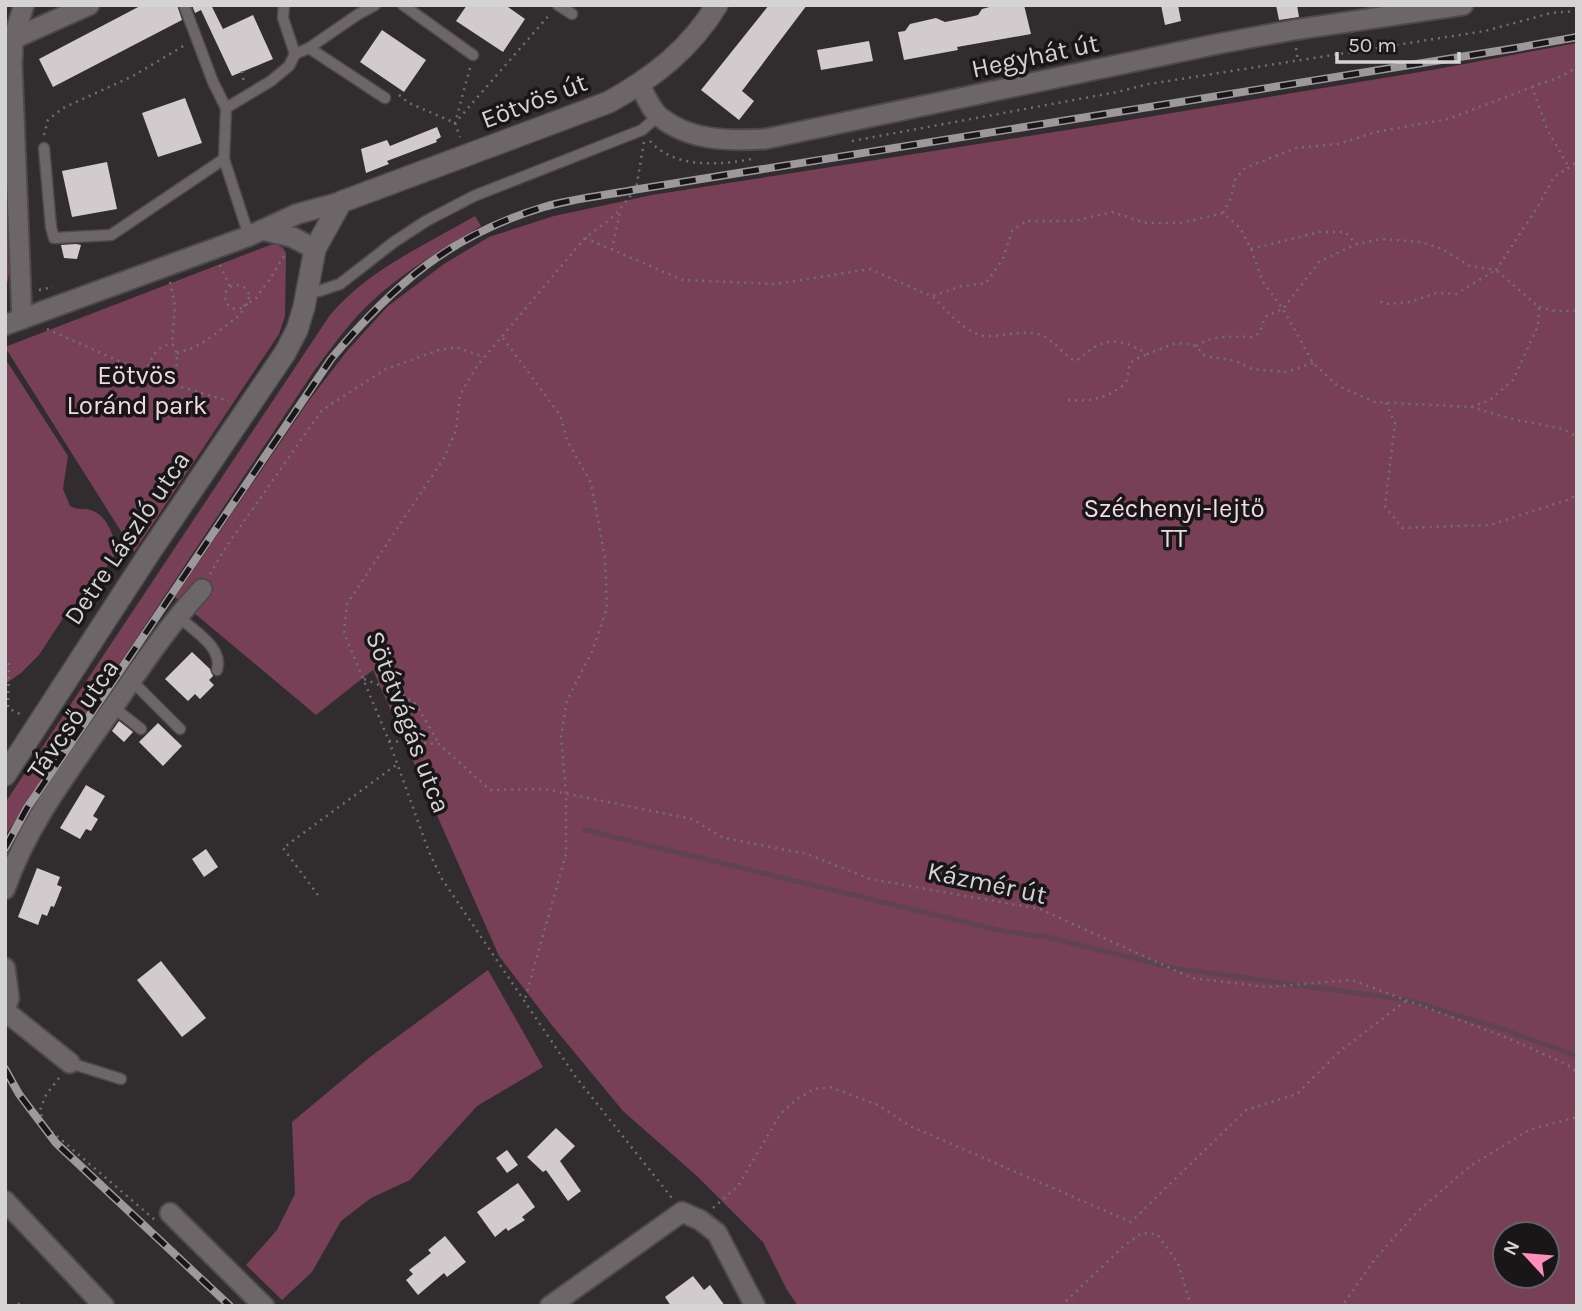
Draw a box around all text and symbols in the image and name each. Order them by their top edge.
scale bar [1337,21,1460,65]
street label: Hegyhát út [968,27,1102,85]
text: 50 m [1348,33,1397,57]
street label: Eötvös út [477,67,592,135]
park label: Eötvös Loránd park [67,360,207,421]
street label: Detre László utca [58,445,196,631]
park label: Széchenyi-lejtő TT [1083,493,1265,554]
street label: Sötétvágás utca [359,627,457,817]
street label: Távcső utca [20,653,126,785]
street label: Kázmér út [924,855,1050,911]
north arrow [1491,1220,1561,1290]
text: N [1499,1237,1524,1259]

